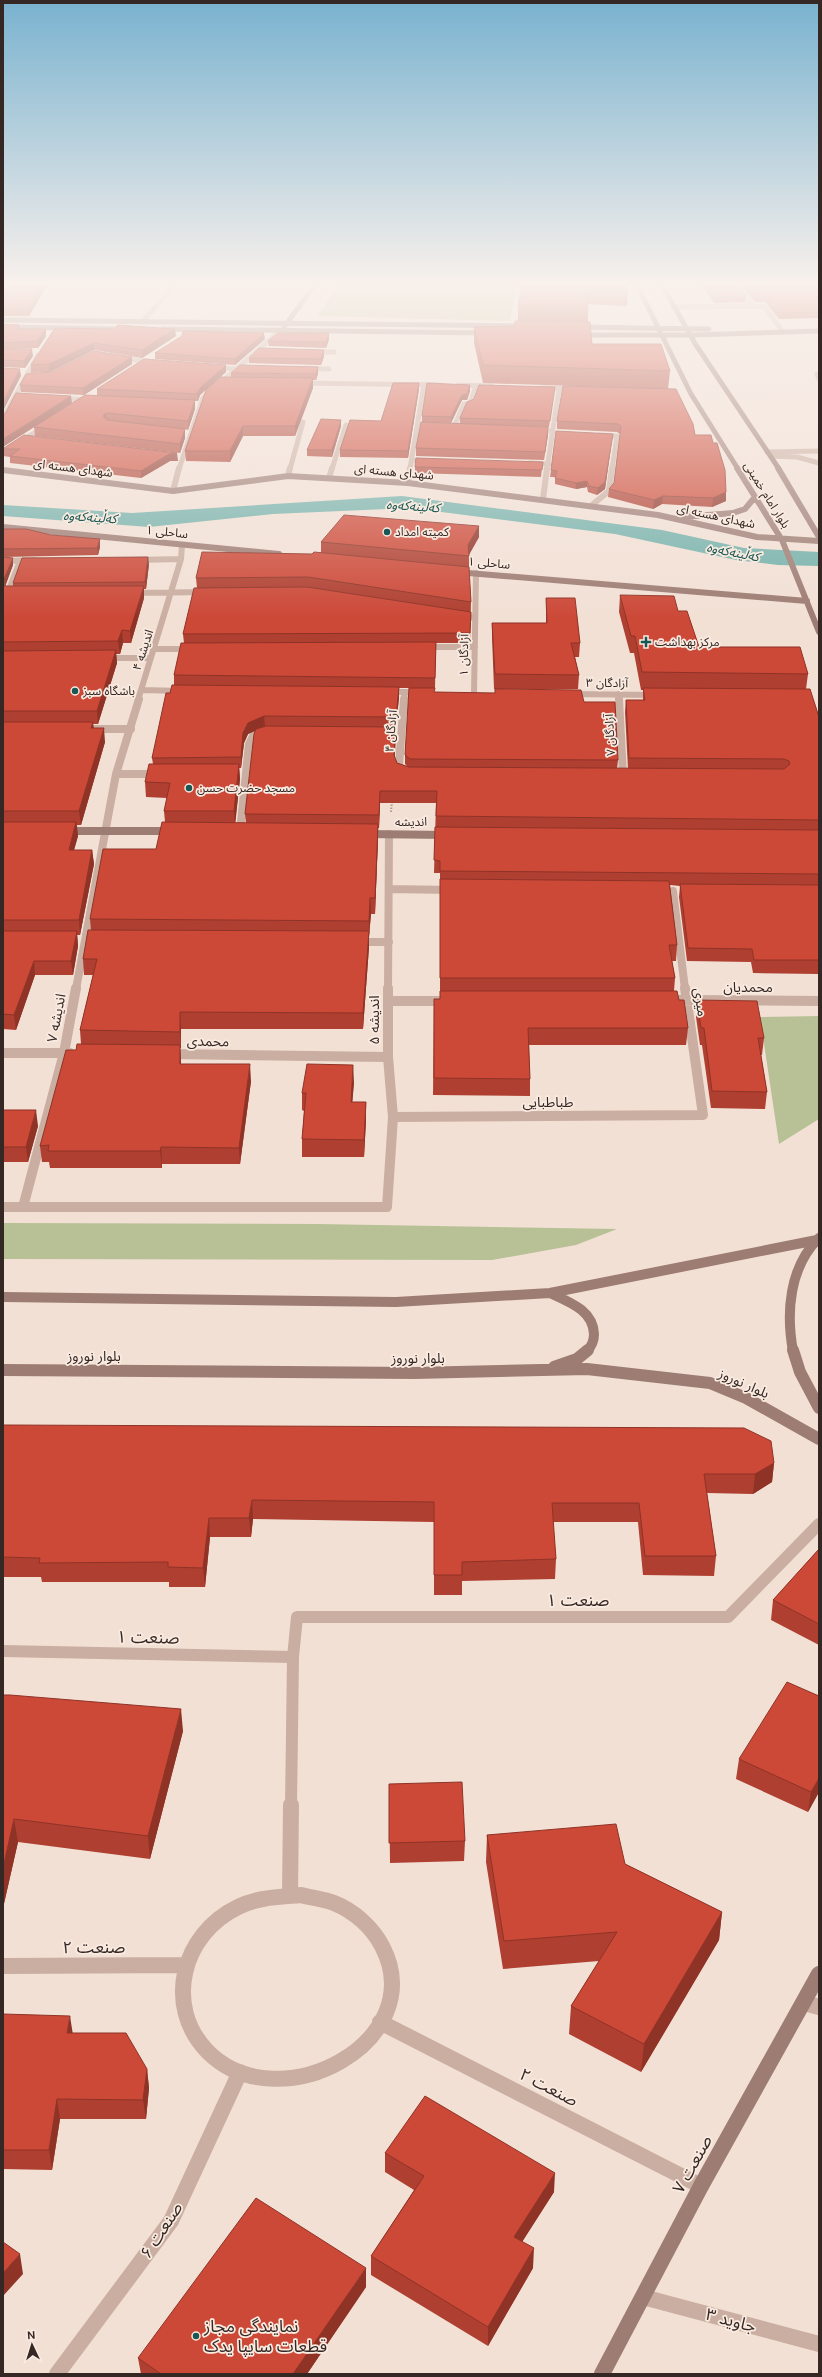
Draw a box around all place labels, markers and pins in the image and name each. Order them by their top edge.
place label: کمیته امداد [395,524,450,540]
marker: کمیته امداد [382,527,392,537]
place label: مرکز بهداشت [655,634,720,650]
marker: مرکز بهداشت [640,636,652,648]
place label: باشگاه سبز [82,683,135,699]
marker: باشگاه سبز [70,686,80,696]
place label: مسجد حضرت حسن [197,780,295,796]
marker: مسجد حضرت حسن [184,783,194,793]
place label: نمایندگی مجاز قطعات سایپا یدک [203,2315,327,2357]
marker: نمایندگی مجاز قطعات سایپا یدک [191,2331,201,2341]

